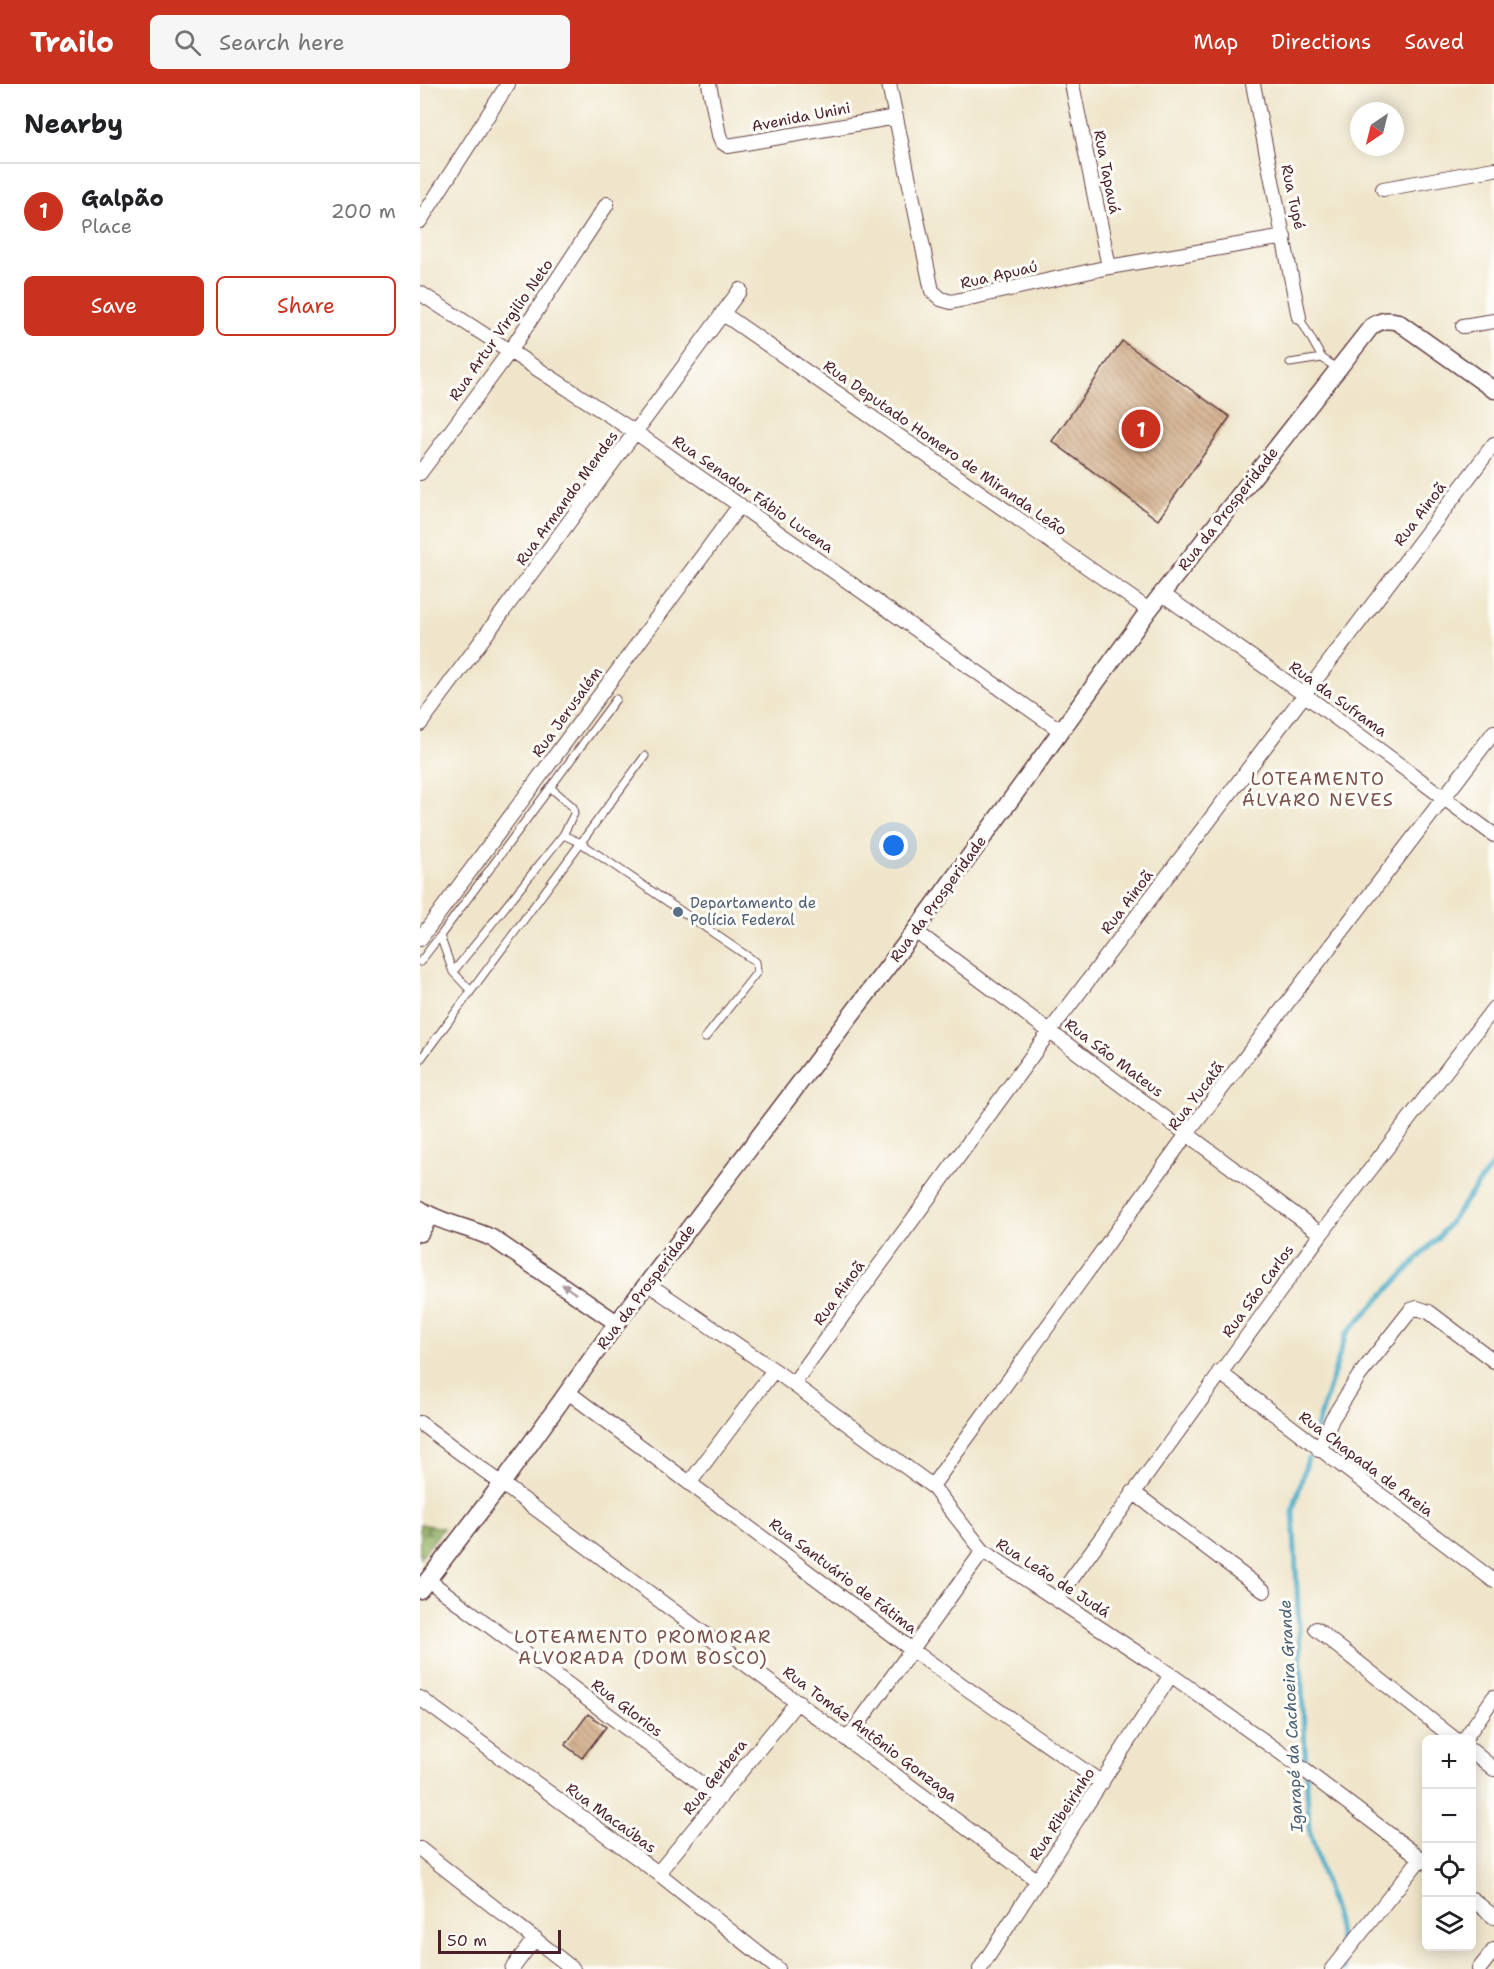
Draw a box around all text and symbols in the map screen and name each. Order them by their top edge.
search box [150,15,570,69]
text: Trailo [30,23,114,61]
icon: search [171,26,204,59]
text: Search here [219,28,345,57]
text: Map [1193,28,1238,56]
text: Directions [1271,28,1371,56]
text: Saved [1404,28,1464,56]
street label: Avenida Unini [750,98,852,136]
north arrow [1350,102,1404,156]
text: Nearby [24,106,123,141]
street label: Rua Tapauá [1089,128,1125,216]
street label: Rua Tupé [1276,163,1310,231]
text: Galpão [81,184,164,213]
text: 1 [39,198,48,224]
text: 200 m [331,198,396,224]
text: Place [81,213,132,239]
street label: Rua Artur Virgilio Neto [445,255,557,405]
street label: Rua Apuaú [958,256,1040,294]
button: Save [24,276,204,336]
button: Share [216,276,396,336]
street label: Rua Deputado Homero de Miranda Leão [819,356,1071,540]
pin: 1 [1122,406,1160,452]
street label: Rua Armando Mendes [511,427,623,569]
street label: Rua Senador Fábio Lucena [668,431,838,558]
street label: Rua da Prosperidade [1173,443,1283,575]
street label: Rua Ainoã [1389,477,1451,550]
street label: Rua da Suframa [1285,657,1392,742]
street label: Rua Jerusalém [527,663,607,761]
district label: LOTEAMENTO ÁLVARO NEVES [1242,767,1394,812]
your location [879,831,908,860]
street label: Rua da Prosperidade [885,832,991,966]
street label: Rua Ainoã [1096,865,1158,938]
place label: Departamento de Polícia Federal [690,893,816,930]
marker: Departamento de Polícia Federal [671,905,685,919]
street label: Rua São Mateus [1061,1014,1167,1102]
street label: Rua Yucatã [1164,1057,1229,1135]
street label: Rua da Prosperidade [592,1220,700,1354]
street label: Rua São Carlos [1218,1241,1298,1341]
street label: Rua Ainoã [809,1256,870,1329]
one-way arrow [562,1283,578,1295]
street label: Rua Chapada de Areia [1295,1407,1438,1522]
street label: Rua Santuário de Fátima [765,1514,922,1639]
street label: Rua Leão de Judá [992,1534,1114,1623]
water label: Igarapé da Cachoeira Grande [1274,1599,1308,1834]
district label: LOTEAMENTO PROMORAR ALVORADA (DOM BOSCO) [514,1625,772,1670]
street label: Rua Tomáz Antônio Gonzaga [779,1662,962,1807]
street label: Rua Glorios [587,1675,667,1741]
street label: Rua Gerbera [678,1735,752,1819]
map controls [1422,1735,1476,1951]
button: + [1422,1735,1476,1789]
street label: Rua Ribeirinho [1025,1764,1099,1864]
street label: Rua Macaúbas [562,1778,660,1858]
button: − [1422,1789,1476,1843]
button: locate [1422,1843,1476,1897]
button: layers [1422,1897,1476,1951]
scale bar [438,1927,561,1954]
text: 50 m [447,1930,487,1951]

